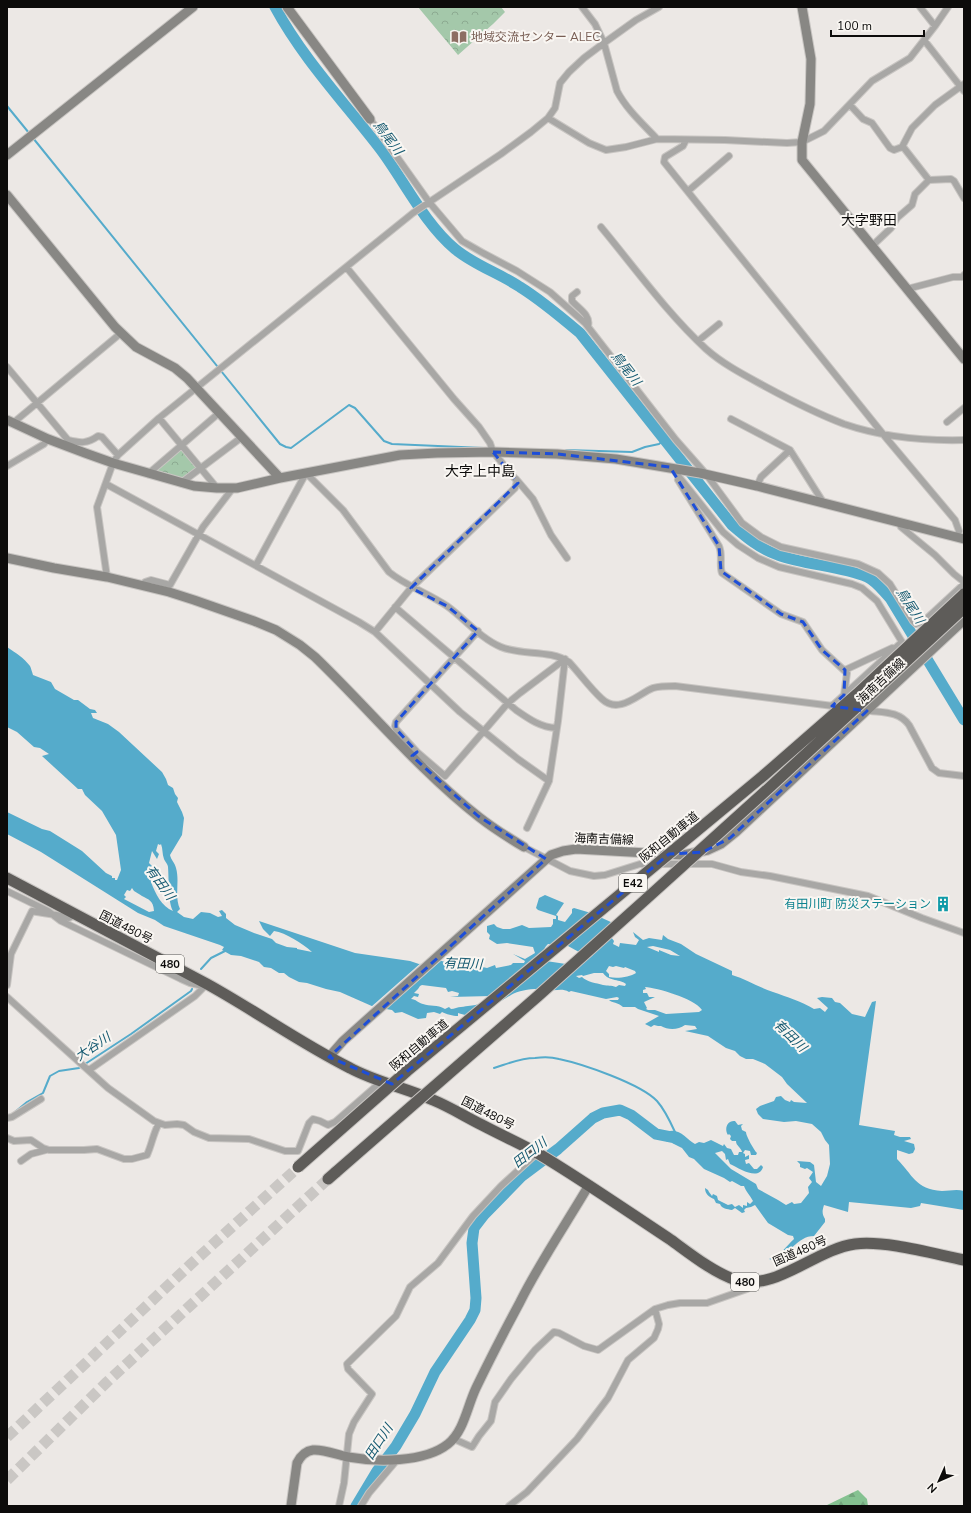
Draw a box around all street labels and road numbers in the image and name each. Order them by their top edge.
street label: 海南吉備線 [854,655,908,707]
street label: 阪和自動車道 [636,808,702,866]
street label: 海南吉備線 [574,830,634,848]
road number: E42 [619,874,647,892]
street label: 国道480号 [97,907,155,947]
road number: 480 [156,955,184,973]
street label: 阪和自動車道 [386,1016,452,1074]
street label: 国道480号 [459,1093,517,1133]
street label: 国道480号 [770,1232,830,1270]
road number: 480 [731,1273,759,1291]

